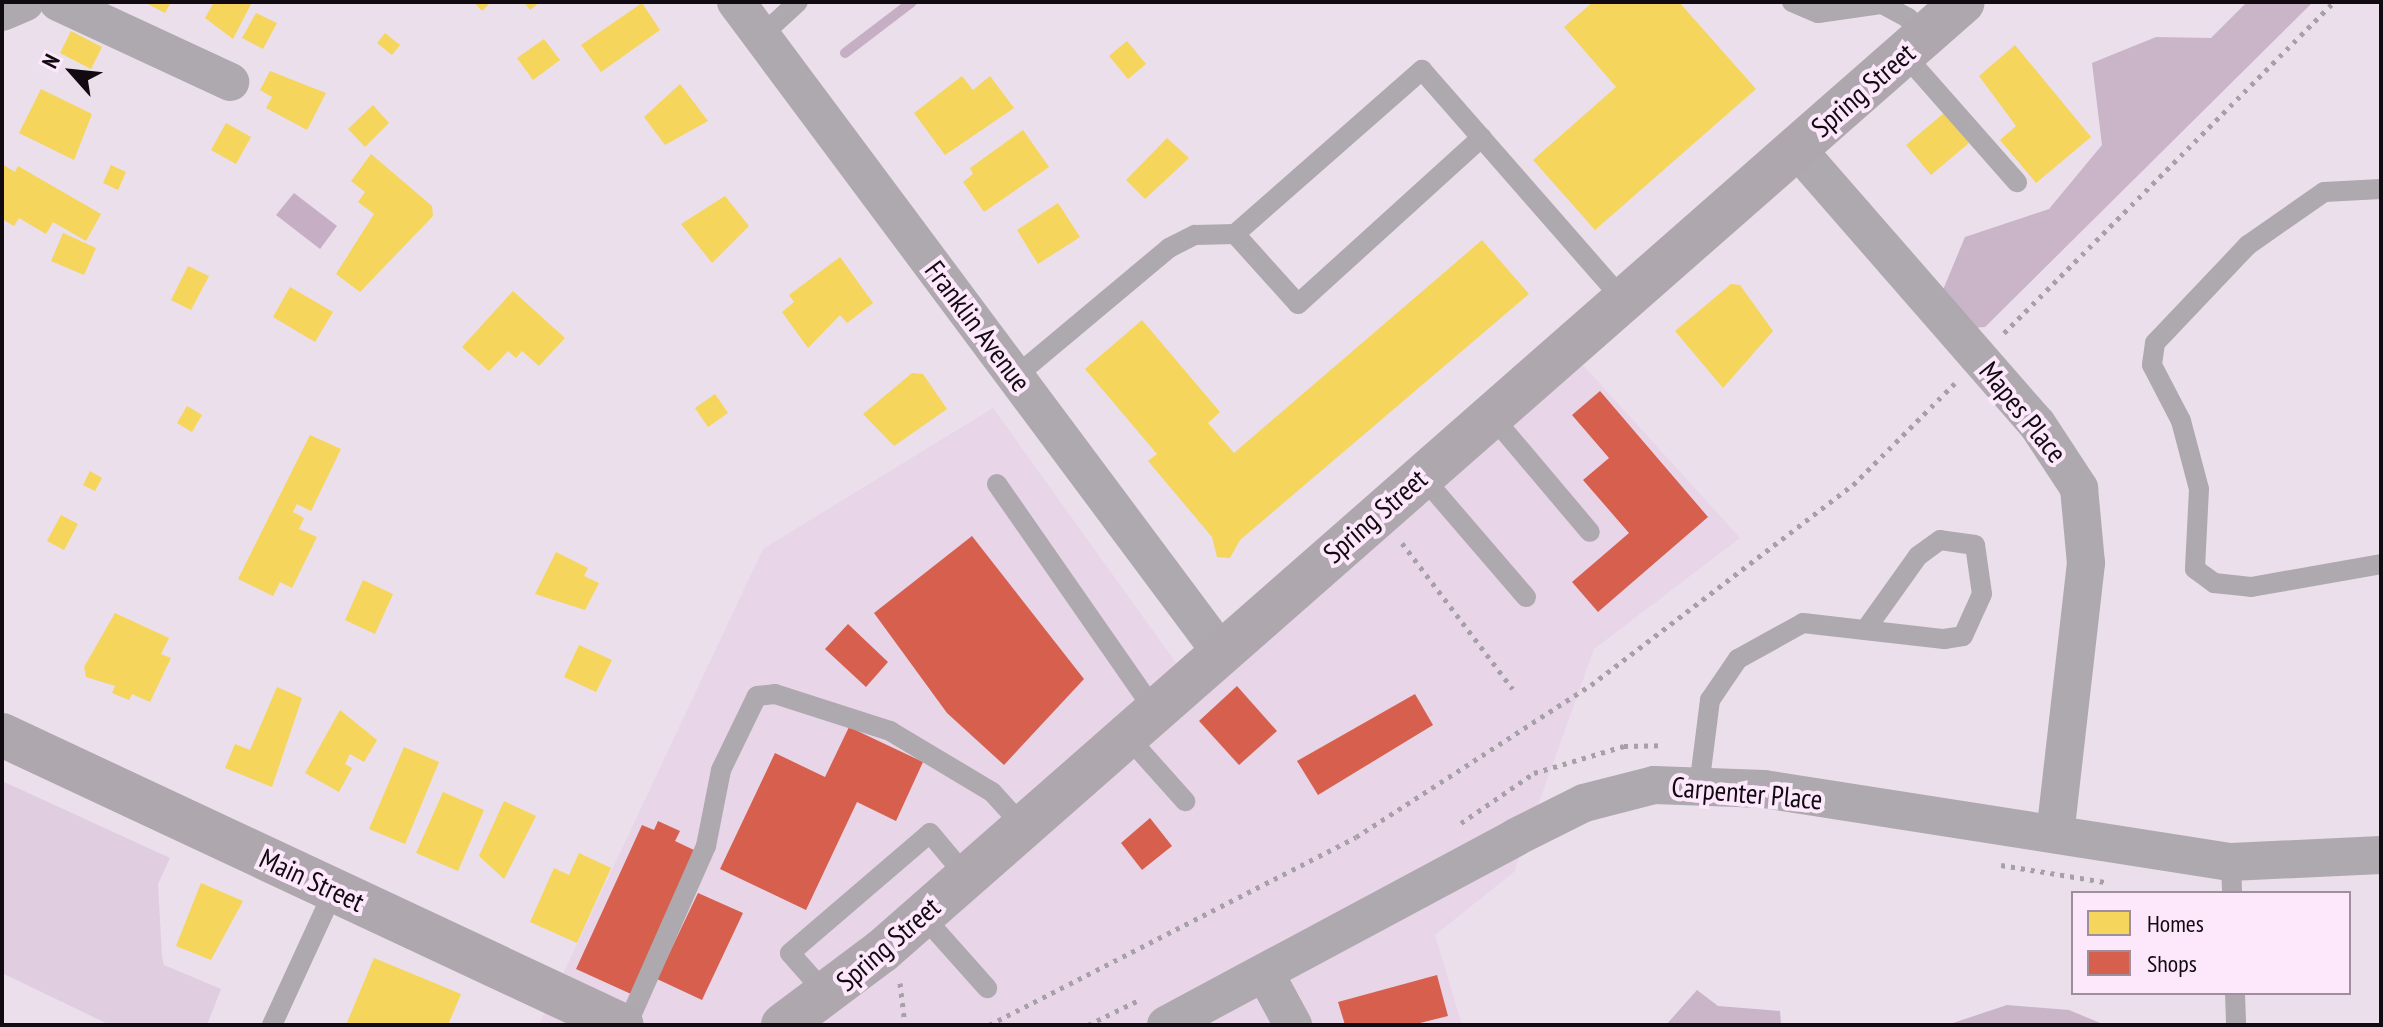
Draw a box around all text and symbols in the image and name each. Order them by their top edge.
north arrow [32,32,112,112]
street label: Spring Street [1804,36,1922,144]
text: N [35,49,66,73]
street label: Franklin Avenue [918,254,1038,398]
street label: Mapes Place [1972,355,2074,469]
street label: Spring Street [1316,462,1434,570]
street label: Carpenter Place [1670,770,1824,816]
street label: Main Street [254,841,370,919]
street label: Spring Street [829,890,947,998]
legend [2071,891,2351,995]
text: Homes [2147,908,2204,939]
text: Shops [2147,948,2197,979]

